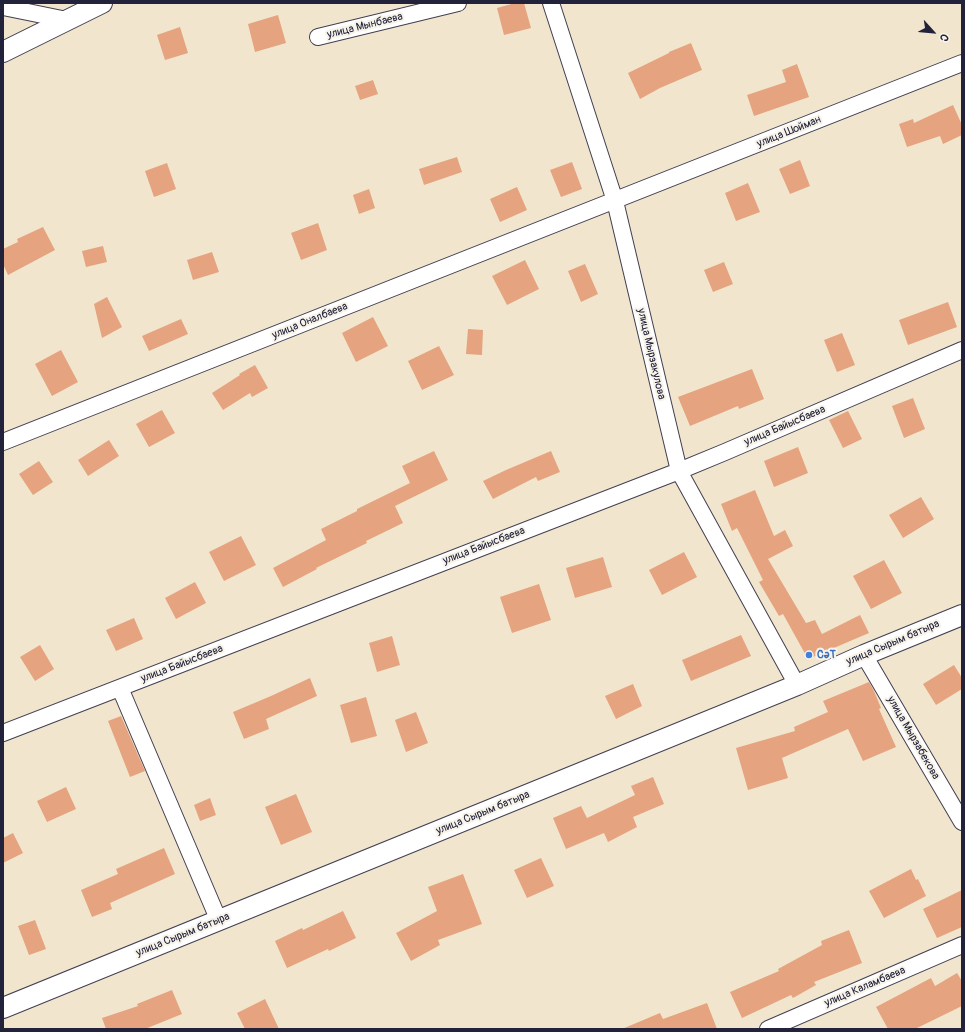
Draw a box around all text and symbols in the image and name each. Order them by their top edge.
street label: улица Мынбаева [326,10,404,42]
north arrow [913,12,953,52]
text: С [937,32,951,44]
street label: улица Шойман [755,113,823,151]
street label: улица Оналбаева [270,300,350,342]
street label: улица Мырзакулова [634,307,668,401]
street label: улица Байысбаева [742,403,828,449]
street label: улица Байысбаева [441,524,527,568]
street label: улица Сырым батыра [844,617,942,669]
street label: улица Байысбаева [139,642,225,686]
place label: СƏТ [817,648,836,662]
marker: СƏТ [804,650,814,660]
street label: улица Мырзабекова [884,694,942,782]
street label: улица Сырым батыра [434,788,532,838]
street label: улица Сырым батыра [134,910,232,960]
street label: улица Каламбаева [822,964,908,1010]

